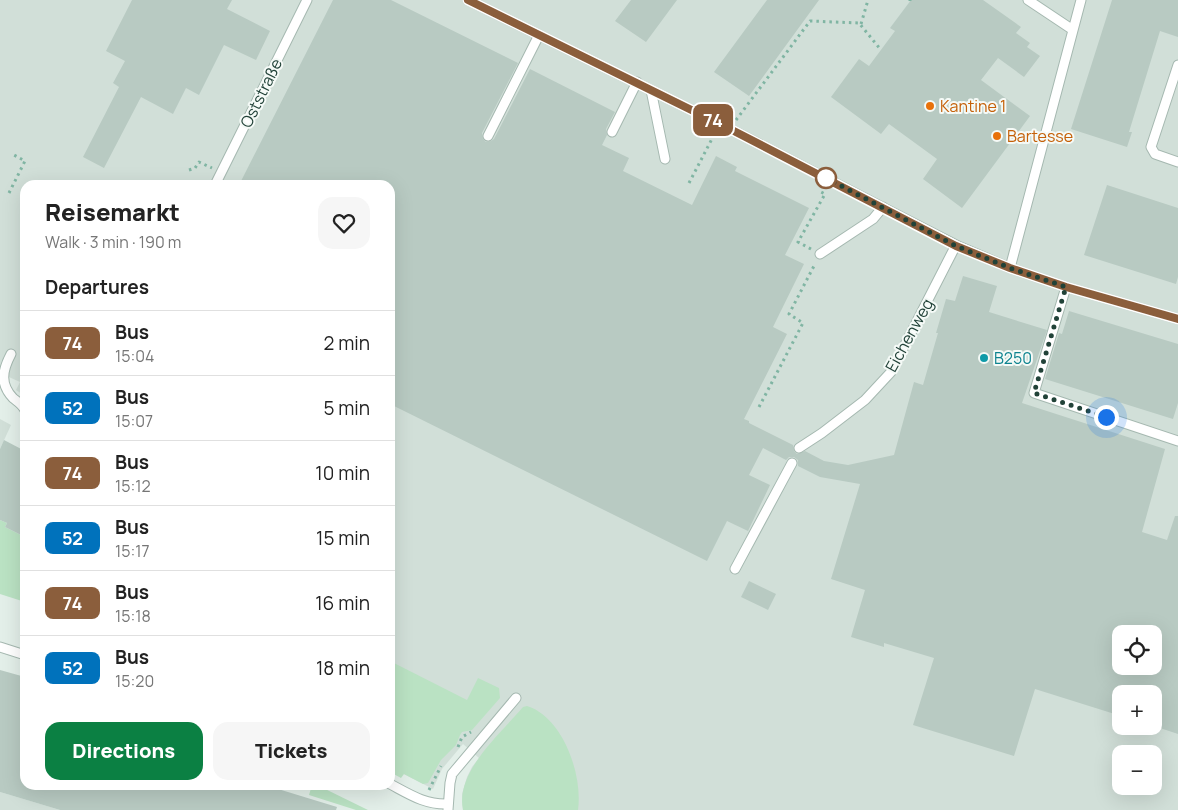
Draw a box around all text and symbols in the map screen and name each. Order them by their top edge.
street label: Oststraße [235,55,287,131]
place label: Kantine 1 [940,95,1006,117]
marker: Kantine 1 [924,100,936,112]
line badge: 74 [690,104,736,136]
text: 74 [703,108,723,132]
place label: Bartesse [1007,125,1073,147]
marker: Bartesse [991,130,1003,142]
unlabelled marker [815,167,837,189]
text: Reisemarkt [45,195,180,228]
button: heart [318,197,370,249]
text: Walk · 3 min · 190 m [45,231,181,253]
text: Departures [45,274,149,300]
street label: Eichenweg [880,294,938,376]
text: Bus [115,319,149,345]
text: 2 min [324,330,370,356]
text: 74 [63,331,82,355]
text: 15:04 [115,345,154,367]
place label: B250 [994,347,1032,369]
marker: B250 [978,352,990,364]
text: Bus [115,384,149,410]
text: 5 min [323,395,370,421]
text: 52 [62,396,83,420]
your location [1094,405,1119,430]
text: 15:07 [115,410,153,432]
text: Bus [115,449,149,475]
text: 10 min [315,460,370,486]
text: 74 [63,461,82,485]
text: 15:12 [115,475,151,497]
text: Bus [115,514,149,540]
text: 15 min [316,525,370,551]
text: 52 [62,526,83,550]
text: 15:17 [115,540,150,562]
text: Bus [115,579,149,605]
text: 16 min [315,590,370,616]
text: 74 [63,591,82,615]
text: 15:18 [115,605,151,627]
map controls [1112,625,1162,795]
button: locate [1112,625,1162,675]
text: Bus [115,644,149,670]
text: 18 min [316,655,370,681]
text: 52 [62,656,83,680]
text: 15:20 [115,670,154,692]
button: + [1112,685,1162,735]
button: Directions [45,722,203,780]
button: Tickets [213,722,370,780]
button: − [1112,745,1162,795]

